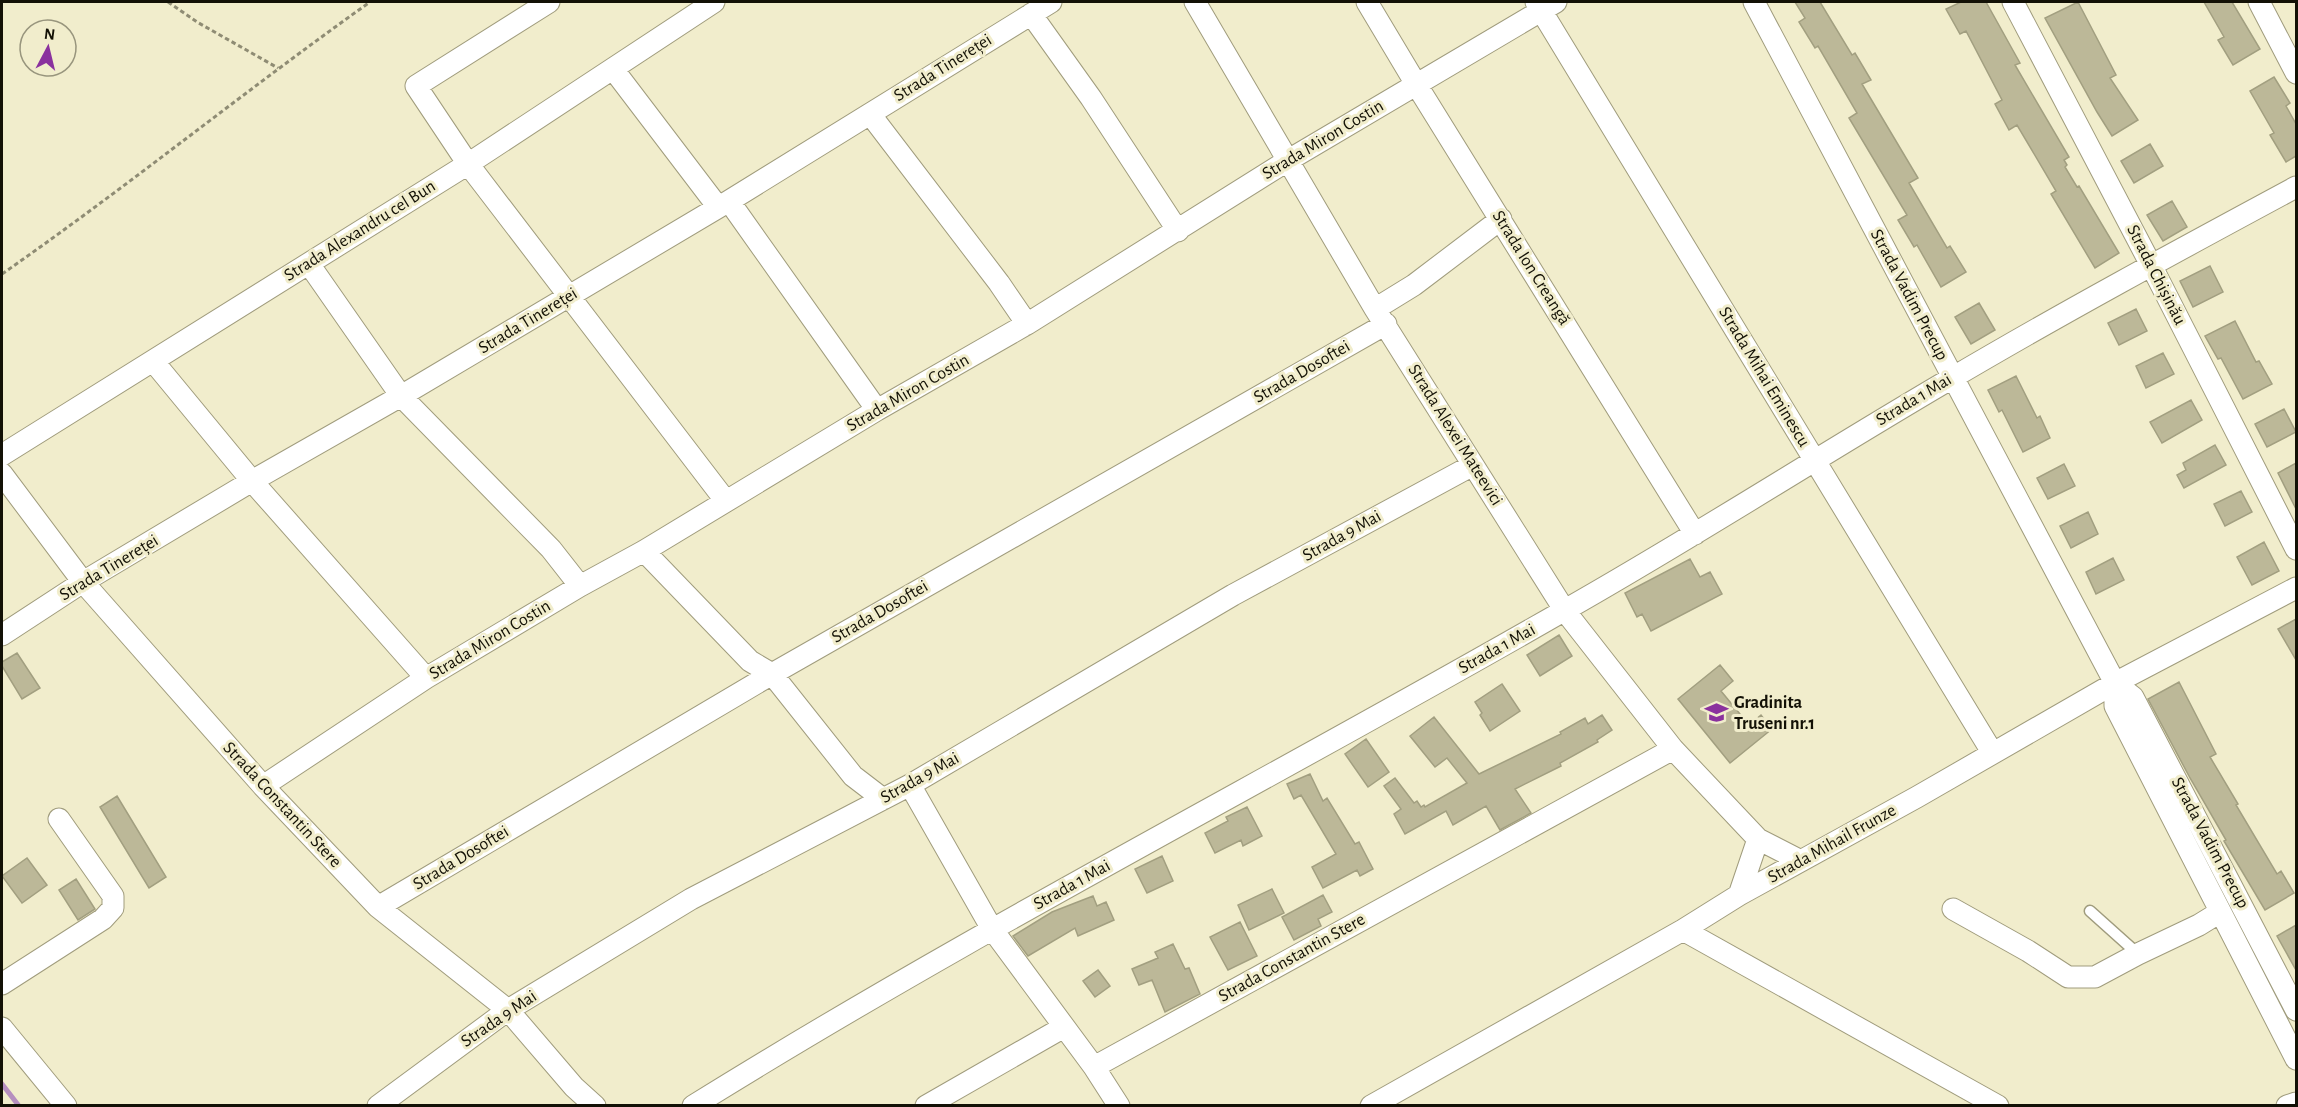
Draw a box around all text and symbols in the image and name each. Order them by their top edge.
north arrow [18,18,78,78]
text: N [43,25,56,43]
street label: Strada Tinereței [891,31,996,106]
street label: Strada Miron Costin [1259,97,1387,183]
street label: Strada Alexandru cel Bun [281,177,439,285]
street label: Strada Ion Creangă [1489,207,1573,329]
street label: Strada Chișinău [2122,222,2189,328]
street label: Strada Vadim Precup [1867,226,1951,364]
street label: Strada Tinereței [475,284,581,358]
street label: Strada Mihai Eminescu [1715,304,1813,450]
street label: Strada Dosoftei [1251,337,1353,407]
street label: Strada Miron Costin [844,351,972,435]
street label: Strada Alexei Mateevici [1404,361,1506,509]
street label: Strada 1 Mai [1873,370,1955,430]
street label: Strada 9 Mai [1300,507,1384,565]
street label: Strada Tinereței [56,531,162,605]
street label: Strada Dosoftei [829,577,931,647]
street label: Strada Miron Costin [426,597,554,683]
street label: Strada 1 Mai [1456,621,1538,677]
place label: Gradinita Truseni nr.1 [1734,694,1815,733]
school or university icon: Gradinita Truseni nr.1 [1703,700,1729,726]
street label: Strada Constantin Stere [219,739,345,871]
street label: Strada 9 Mai [878,749,962,807]
street label: Strada Vadim Precup [2168,774,2252,912]
street label: Strada Mihail Frunze [1765,801,1899,887]
street label: Strada Dosoftei [410,822,512,894]
street label: Strada 1 Mai [1031,857,1113,913]
street label: Strada Constantin Stere [1216,910,1368,1006]
street label: Strada 9 Mai [458,987,540,1051]

